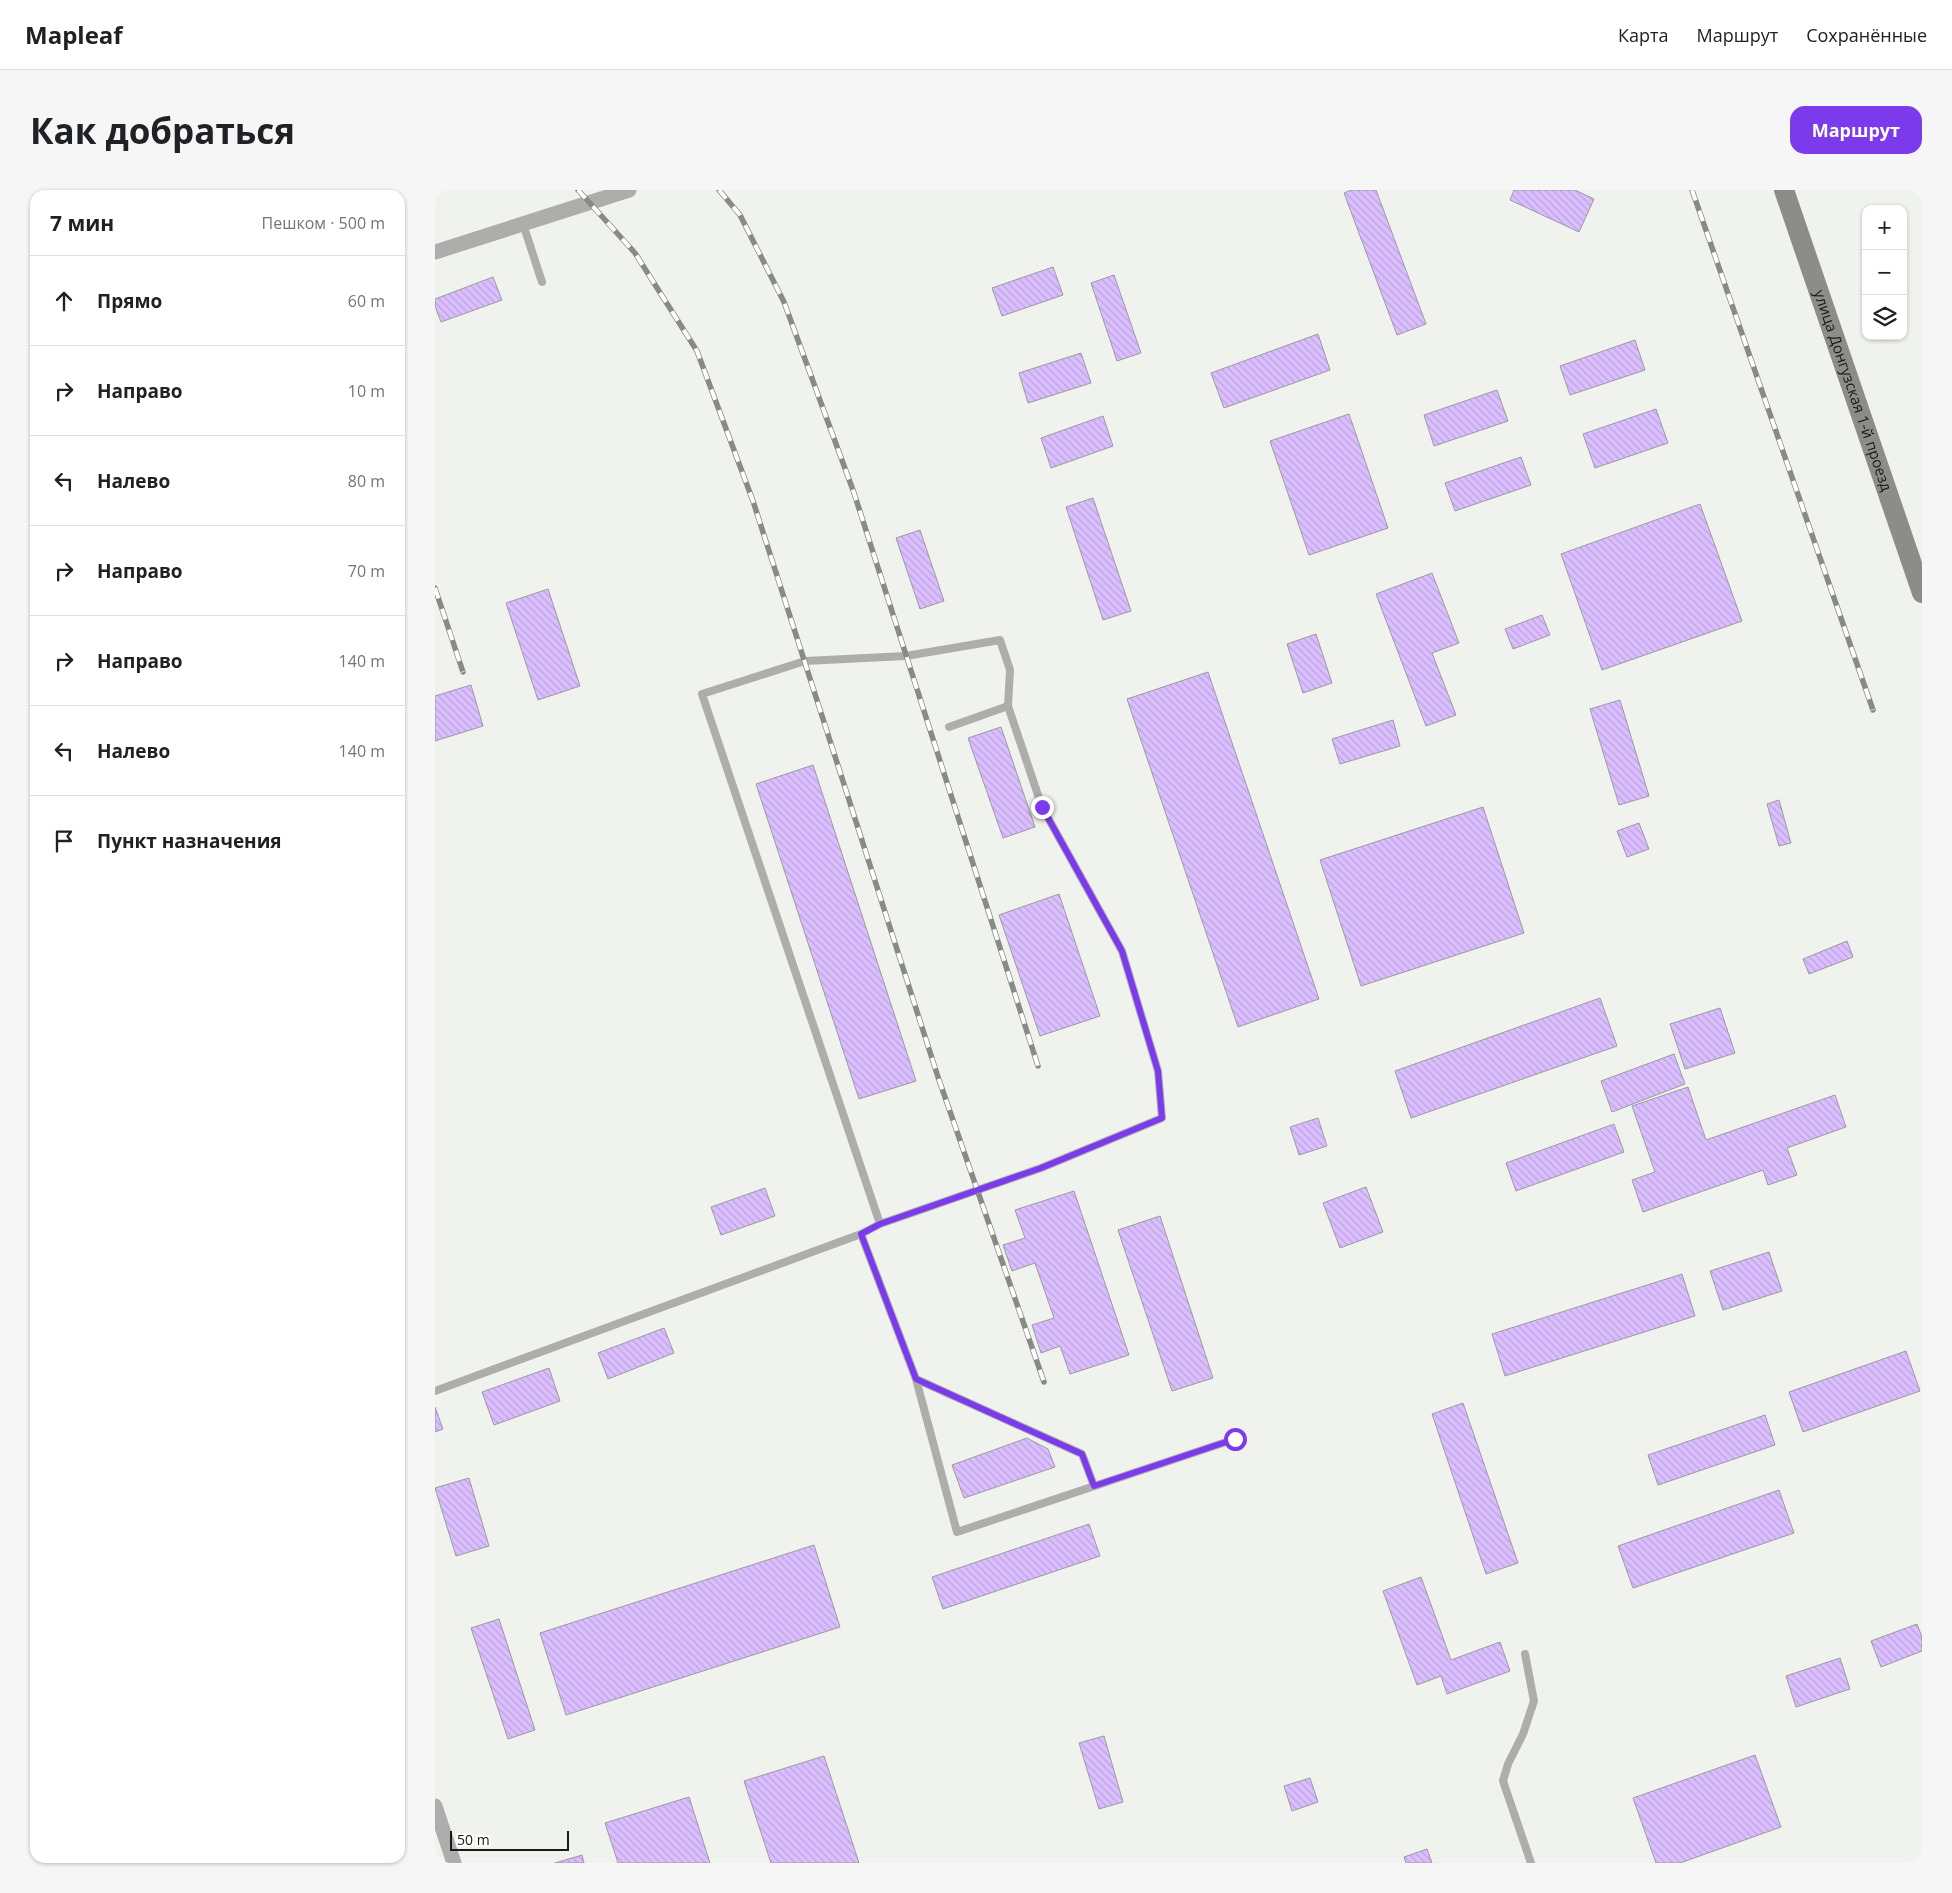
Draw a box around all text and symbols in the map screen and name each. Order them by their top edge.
text: Mapleaf [25,18,123,51]
text: Карта [1618,23,1668,47]
text: Маршрут [1696,23,1778,47]
text: Сохранённые [1806,23,1927,47]
button: Маршрут [1790,106,1922,154]
text: Как добраться [30,107,295,154]
map controls [1862,205,1907,340]
button: + [1862,205,1907,250]
text: 7 мин [50,209,114,237]
text: Пешком · 500 m [262,212,385,234]
button: − [1862,250,1907,295]
icon: ahead [50,287,78,315]
street label: улица Донгузская 1-й проезд [1810,287,1897,494]
text: Прямо [97,288,162,314]
text: 60 m [348,290,385,312]
button: layers [1862,295,1907,340]
icon: right [50,377,78,405]
text: Направо [97,378,183,404]
text: 10 m [348,380,385,402]
icon: left [50,467,78,495]
text: Налево [97,468,170,494]
text: 80 m [348,470,385,492]
icon: right [50,557,78,585]
text: Направо [97,558,183,584]
text: 70 m [348,560,385,582]
icon: right [50,647,78,675]
text: Направо [97,648,183,674]
text: 140 m [339,650,385,672]
icon: left [50,737,78,765]
text: Налево [97,738,170,764]
text: 140 m [339,740,385,762]
route end [1031,796,1054,819]
icon: arrive [50,827,78,855]
text: Пункт назначения [97,828,282,854]
route start [1224,1428,1247,1451]
scale bar [450,1828,569,1851]
text: 50 m [457,1830,490,1849]

